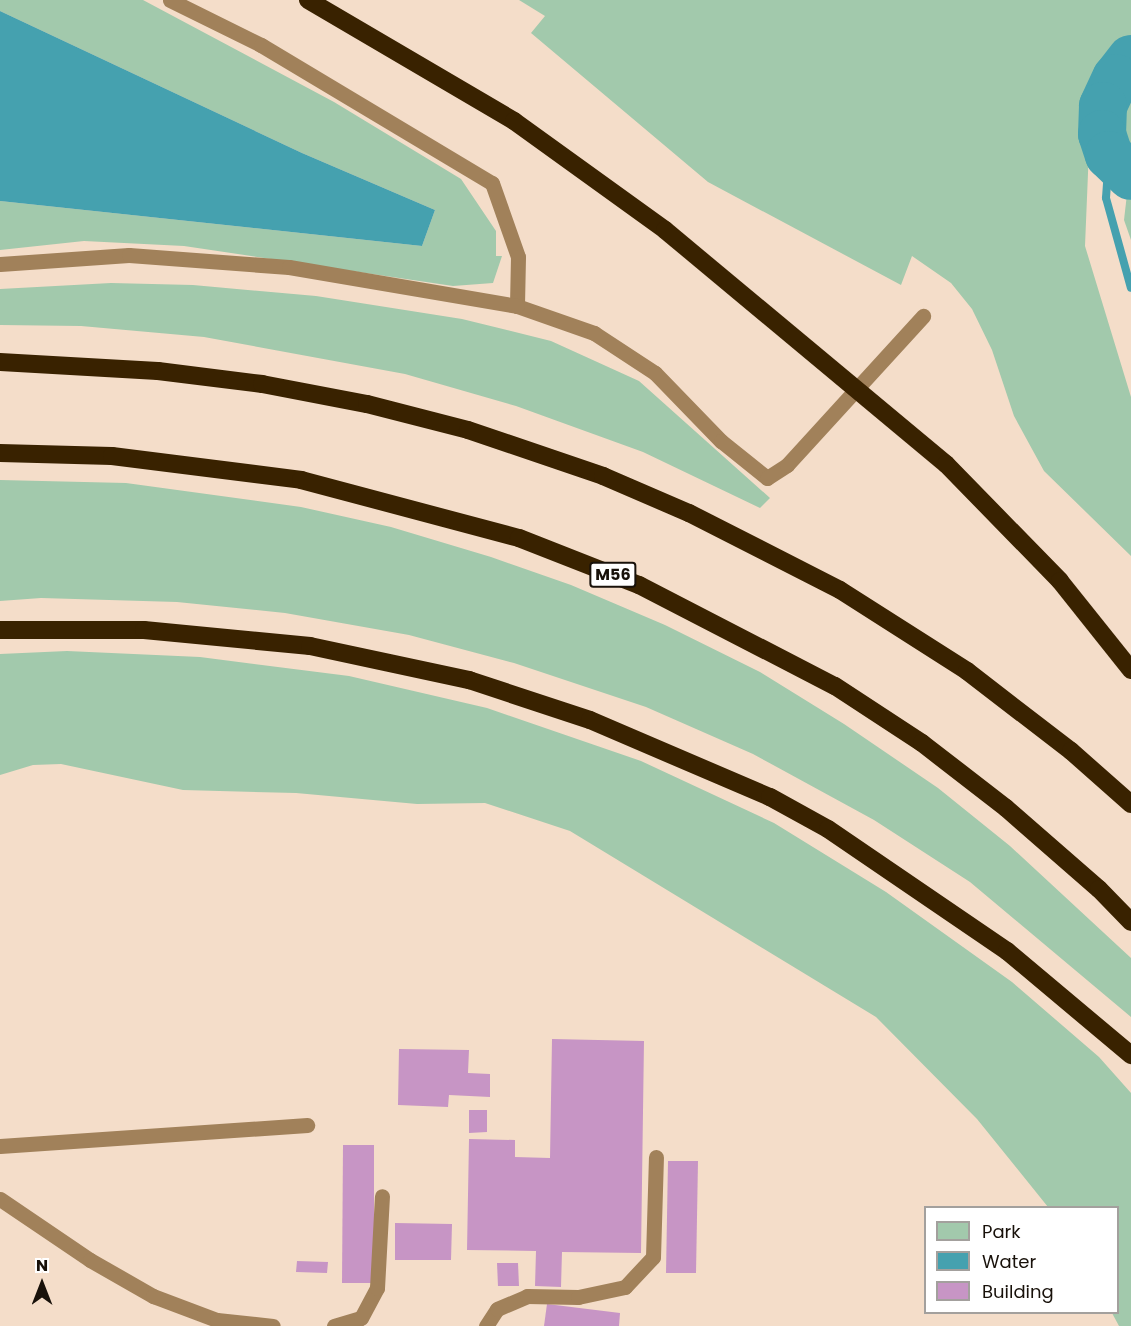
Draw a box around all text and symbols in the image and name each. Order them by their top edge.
road number: M56 [589,562,637,588]
legend [924,1206,1119,1314]
text: Park [982,1219,1021,1244]
text: Water [982,1249,1036,1274]
north arrow [12,1254,72,1314]
text: N [36,1254,48,1277]
text: Building [982,1279,1054,1304]

